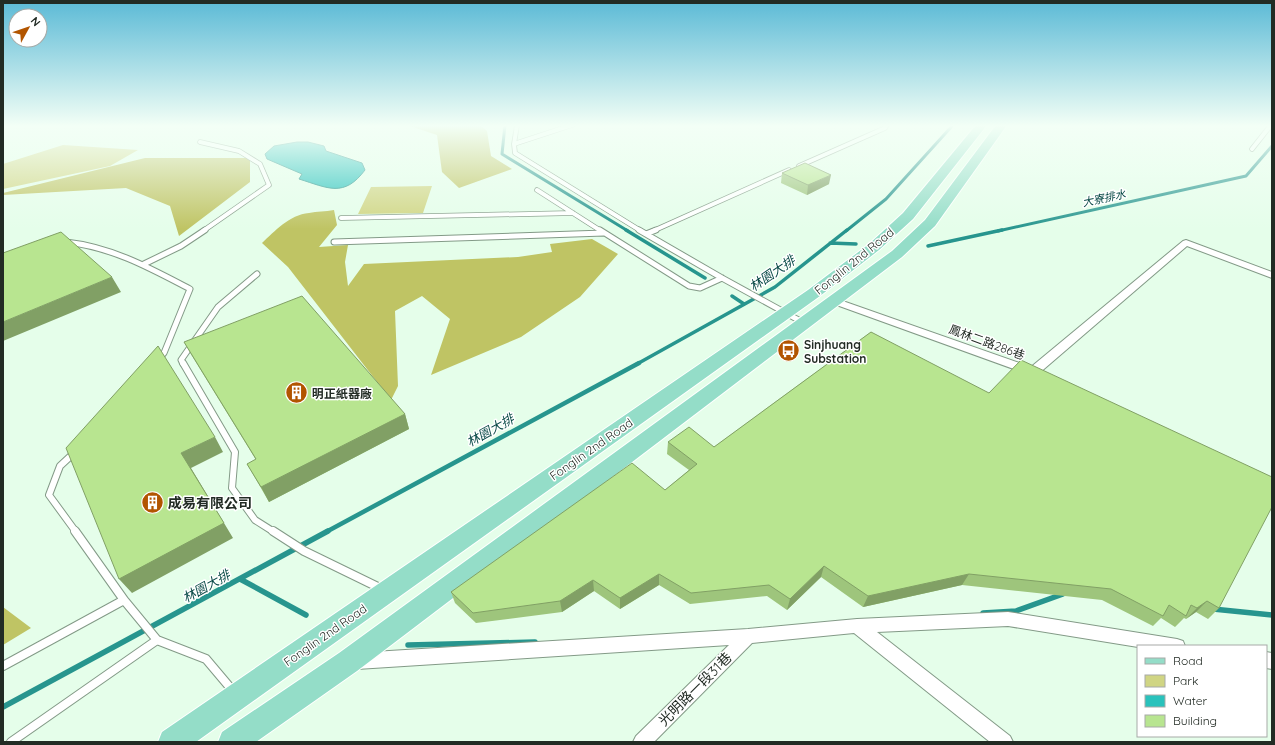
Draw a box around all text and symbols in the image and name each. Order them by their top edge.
north arrow [8,8,48,48]
text: N [28,14,44,29]
water label: 大寮排水 [1081,186,1128,209]
street label: Fonglin 2nd Road [811,224,897,298]
water label: 林園大排 [746,251,800,294]
street label: 鳳林二路286巷 [947,321,1027,363]
place label: Sinjhuang Substation [804,337,866,366]
bus stop icon: Sinjhuang Substation [776,338,802,364]
building icon: 明正紙器廠 [283,380,309,406]
place label: 明正紙器廠 [312,386,372,401]
water label: 林園大排 [463,409,518,450]
street label: Fonglin 2nd Road [547,415,635,483]
building icon: 成易有限公司 [140,490,166,516]
place label: 成易有限公司 [168,494,252,512]
water label: 林園大排 [179,565,234,606]
street label: Fonglin 2nd Road [281,601,369,669]
legend [1137,645,1267,737]
street label: 光明路一段31巷 [655,649,735,729]
text: Road [1173,653,1203,668]
text: Park [1173,673,1198,688]
text: Water [1173,693,1208,708]
text: Building [1173,713,1217,728]

